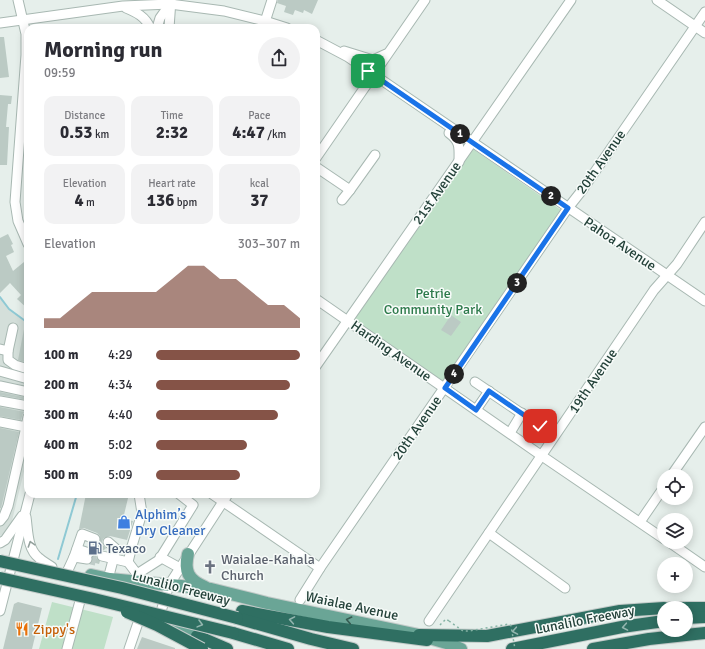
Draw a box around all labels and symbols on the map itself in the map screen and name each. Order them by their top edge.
pin [351,54,385,88]
pin: 1 [450,124,470,144]
street label: 20th Avenue [573,127,629,197]
street label: 21st Avenue [409,158,465,228]
pin: 2 [541,186,561,206]
street label: Pahoa Avenue [581,214,659,274]
pin: 3 [507,273,527,293]
park label: Petrie Community Park [384,285,482,318]
street label: Harding Avenue [347,317,435,385]
street label: 19th Avenue [565,345,621,417]
pin: 4 [444,364,464,384]
street label: 20th Avenue [389,393,445,463]
pin [523,409,557,443]
place label: Alphim’s Dry Cleaner [135,506,206,539]
shop icon: Alphim’s Dry Cleaner [116,514,132,530]
one-way arrow [27,540,36,547]
fuel station icon: Texaco [87,540,103,556]
place label: Texaco [106,540,146,557]
place label: Waialae-Kahala Church [221,551,315,584]
church icon: Waialae-Kahala Church [202,559,218,575]
street label: Lunalilo Freeway [130,567,232,609]
street label: Waialae Avenue [304,588,400,624]
street label: Lunalilo Freeway [534,602,636,638]
one-way arrow [289,616,295,625]
one-way arrow [346,616,352,624]
one-way arrow [196,619,203,628]
restaurant icon: Zippy's [14,621,30,637]
place label: Zippy's [33,621,75,638]
one-way arrow [622,622,629,630]
one-way arrow [512,626,518,635]

